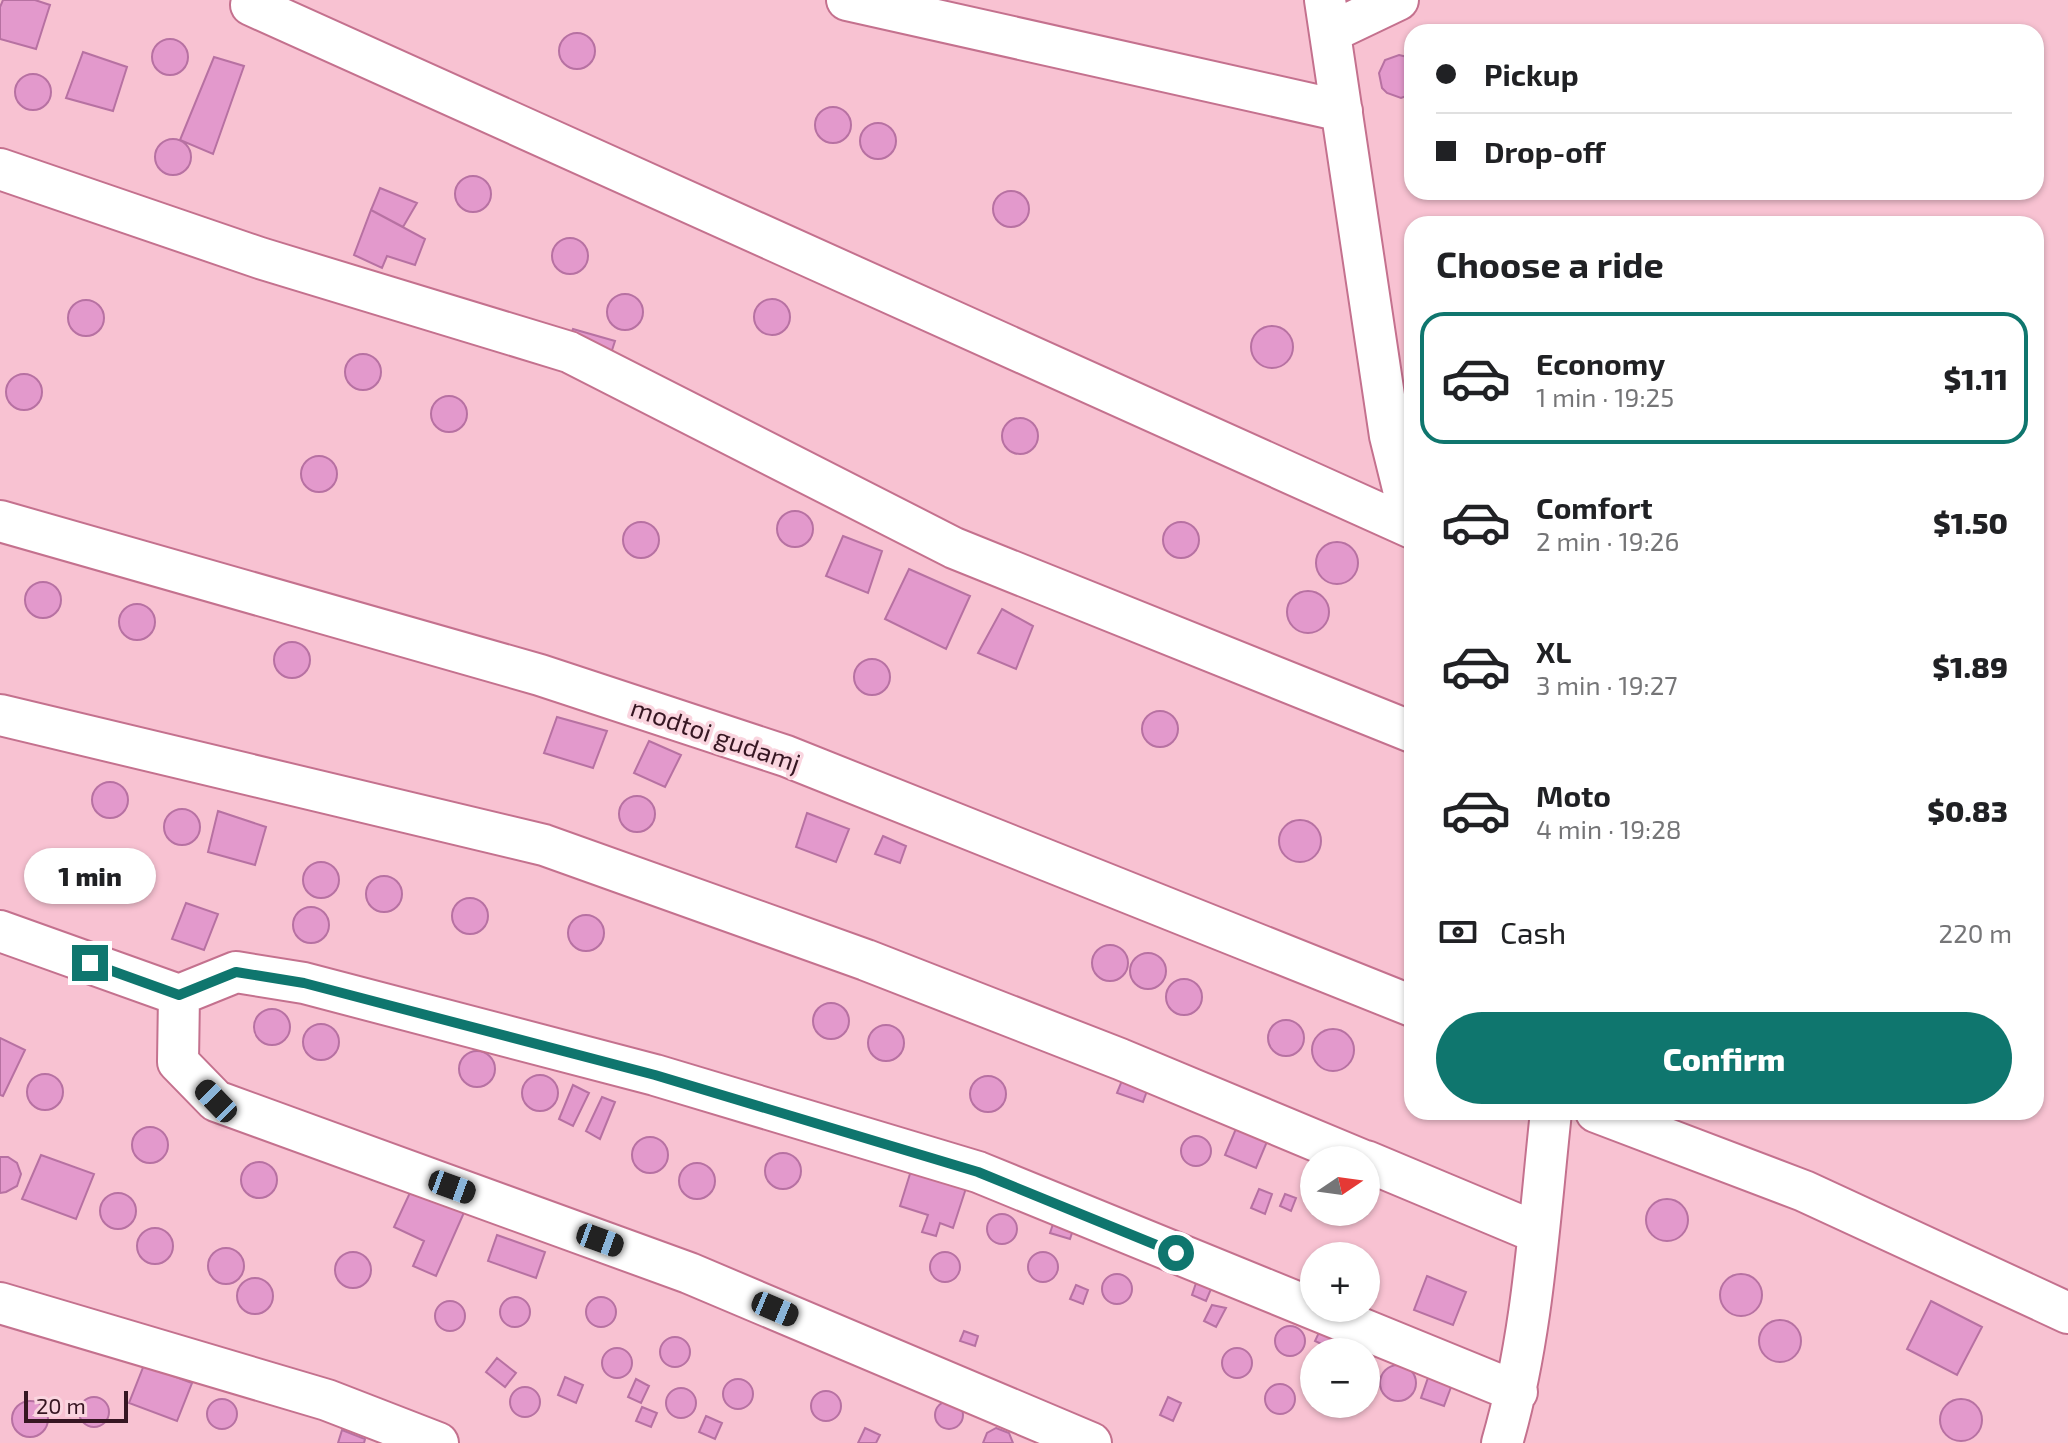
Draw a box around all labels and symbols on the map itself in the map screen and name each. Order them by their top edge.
street label: modtoi gudamj [627,691,805,777]
callout: 1 min [24,847,156,903]
route end [72,945,108,981]
car [191,1075,241,1127]
north arrow [1300,1146,1380,1226]
car [425,1168,479,1206]
car [573,1221,627,1259]
route start [1158,1235,1194,1271]
car [748,1289,802,1329]
scale bar [24,1387,128,1423]

